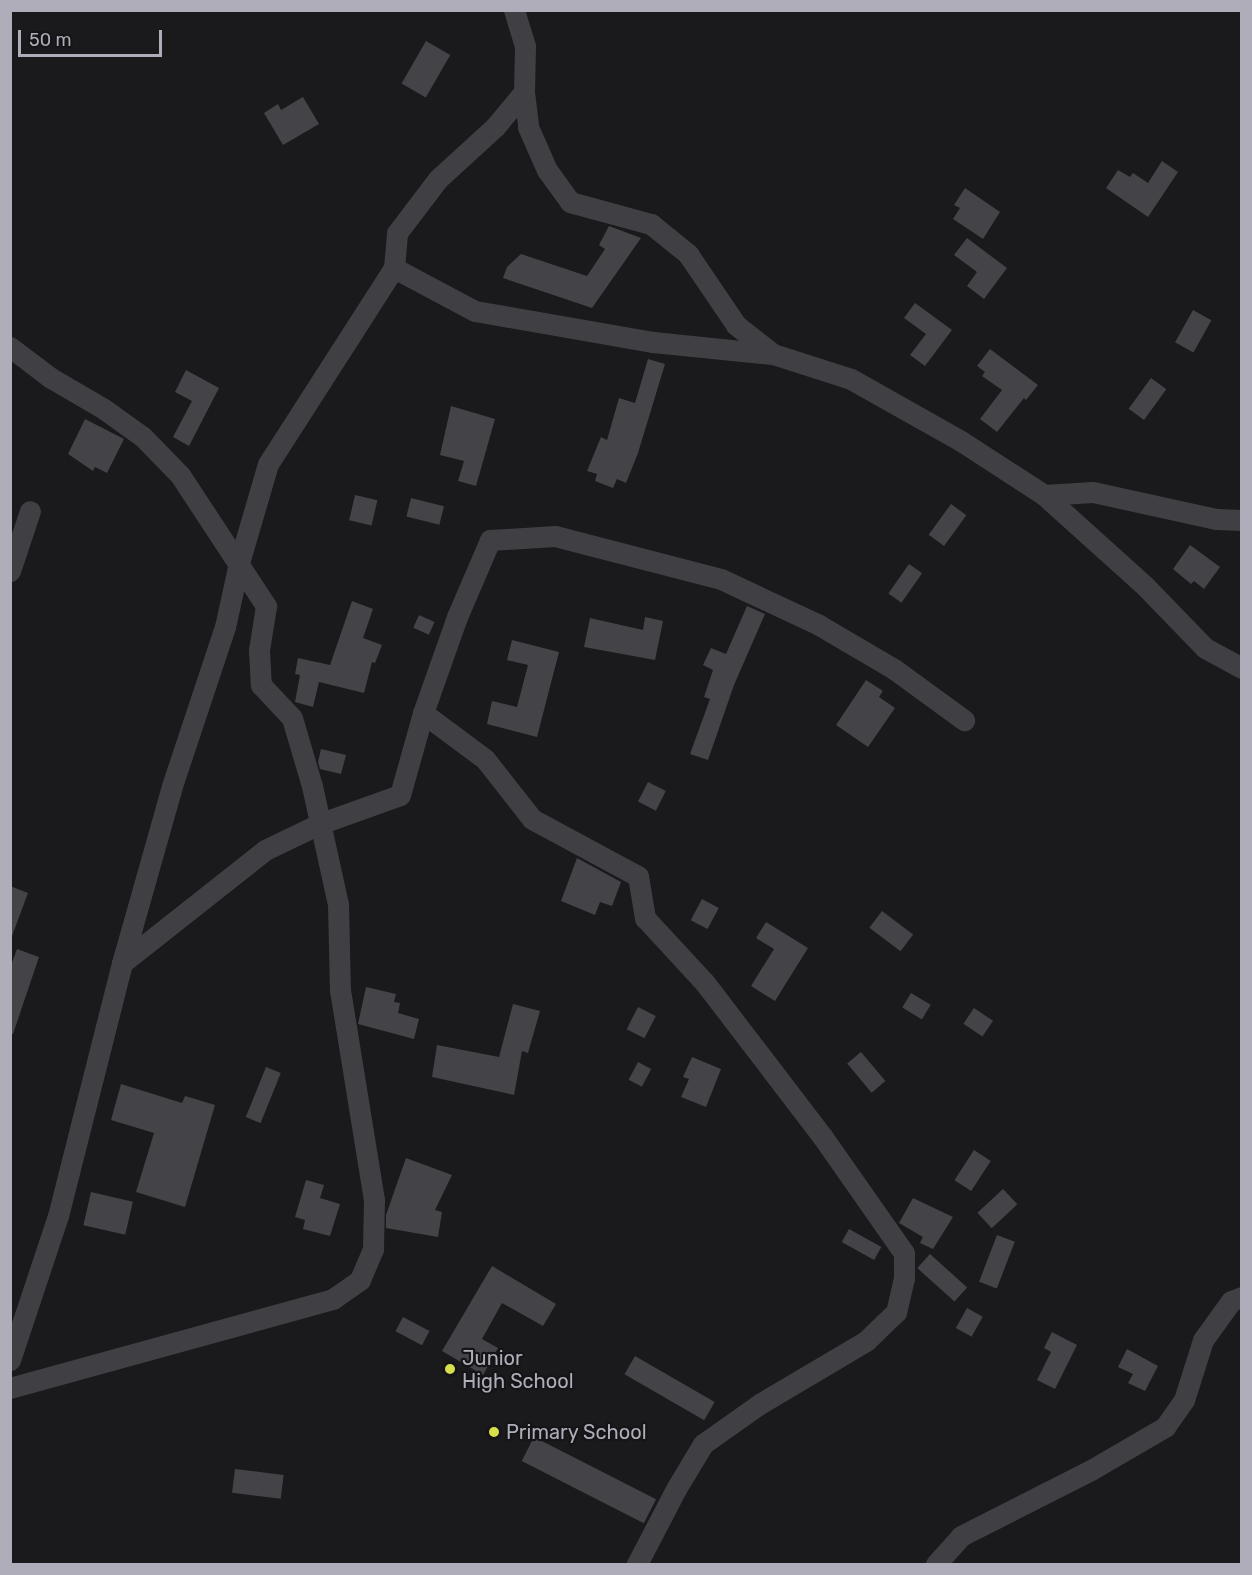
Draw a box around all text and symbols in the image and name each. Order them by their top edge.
scale bar [21,18,165,56]
text: 50 m [29,29,72,51]
place label: Junior High School [462,1346,574,1393]
marker: Junior High School [443,1362,457,1376]
place label: Primary School [506,1420,647,1444]
marker: Primary School [487,1425,501,1439]

